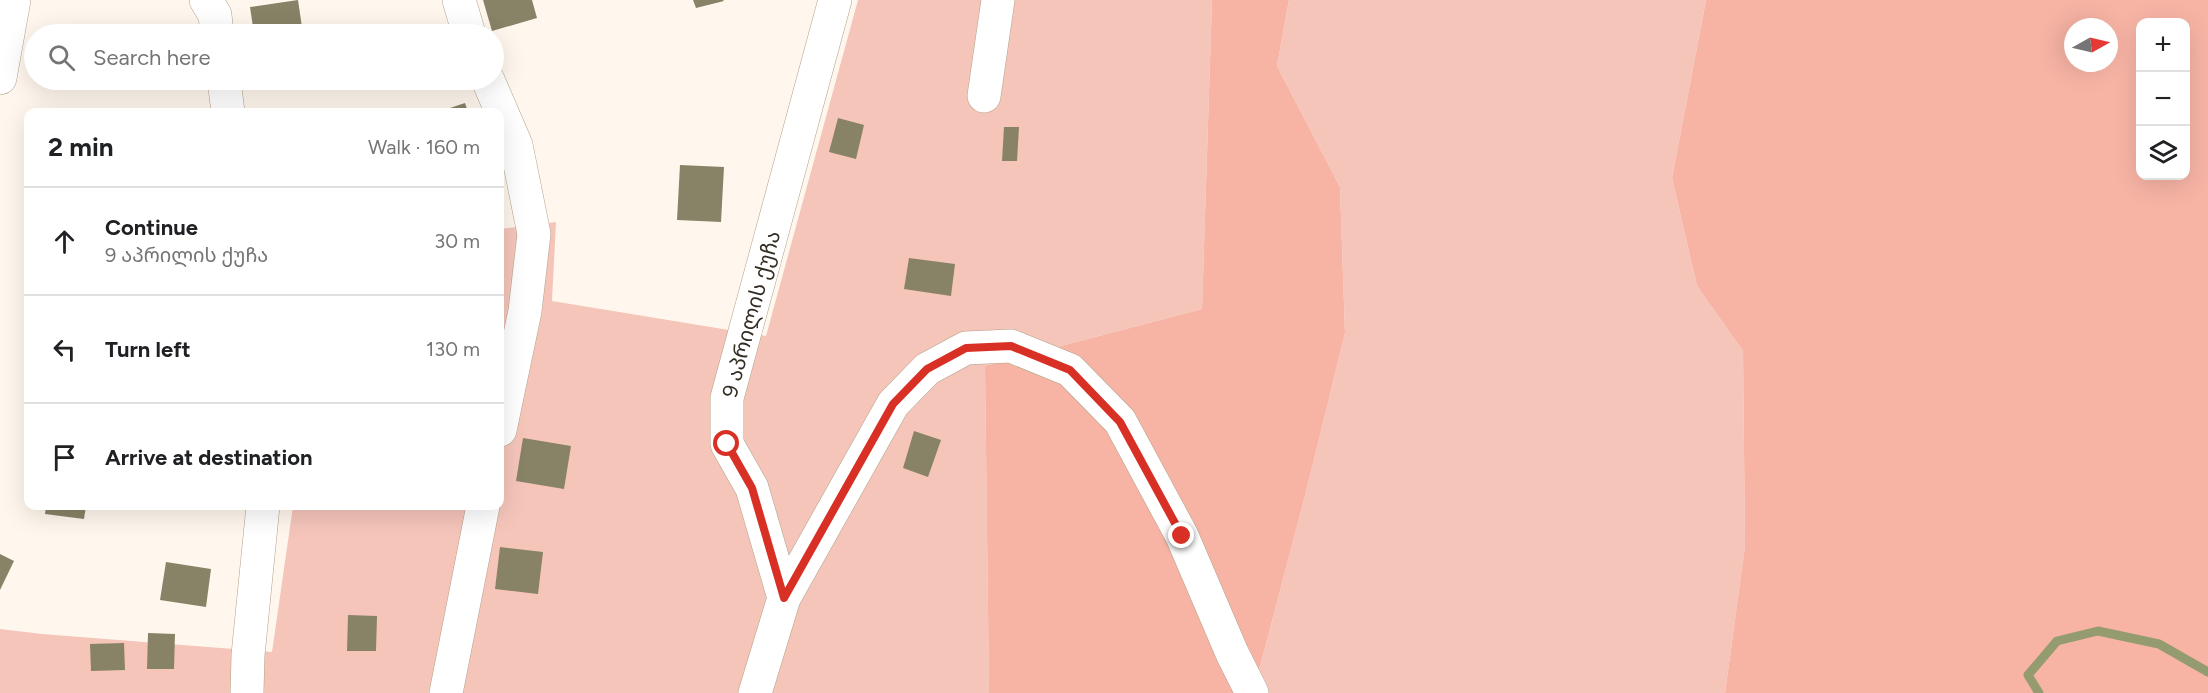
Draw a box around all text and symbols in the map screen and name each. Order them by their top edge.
north arrow [2064,18,2118,72]
map controls [2136,18,2190,180]
button: + [2136,18,2190,72]
search box [24,24,504,90]
icon: search [45,41,78,74]
text: Search here [93,44,211,71]
button: − [2136,72,2190,126]
button: layers [2136,126,2190,180]
text: 2 min [48,131,114,163]
text: Walk · 160 m [368,135,480,159]
text: Continue [105,214,198,241]
icon: ahead [48,225,81,258]
street label: 9 აპრილის ქუჩა [717,228,786,400]
text: 30 m [434,229,480,253]
text: 9 აპრილის ქუჩა [105,243,268,267]
icon: left [48,333,81,366]
text: Turn left [105,336,191,363]
text: 130 m [426,337,480,361]
route start [713,430,739,456]
icon: arrive [48,441,81,474]
text: Arrive at destination [105,444,313,471]
route end [1168,522,1194,548]

